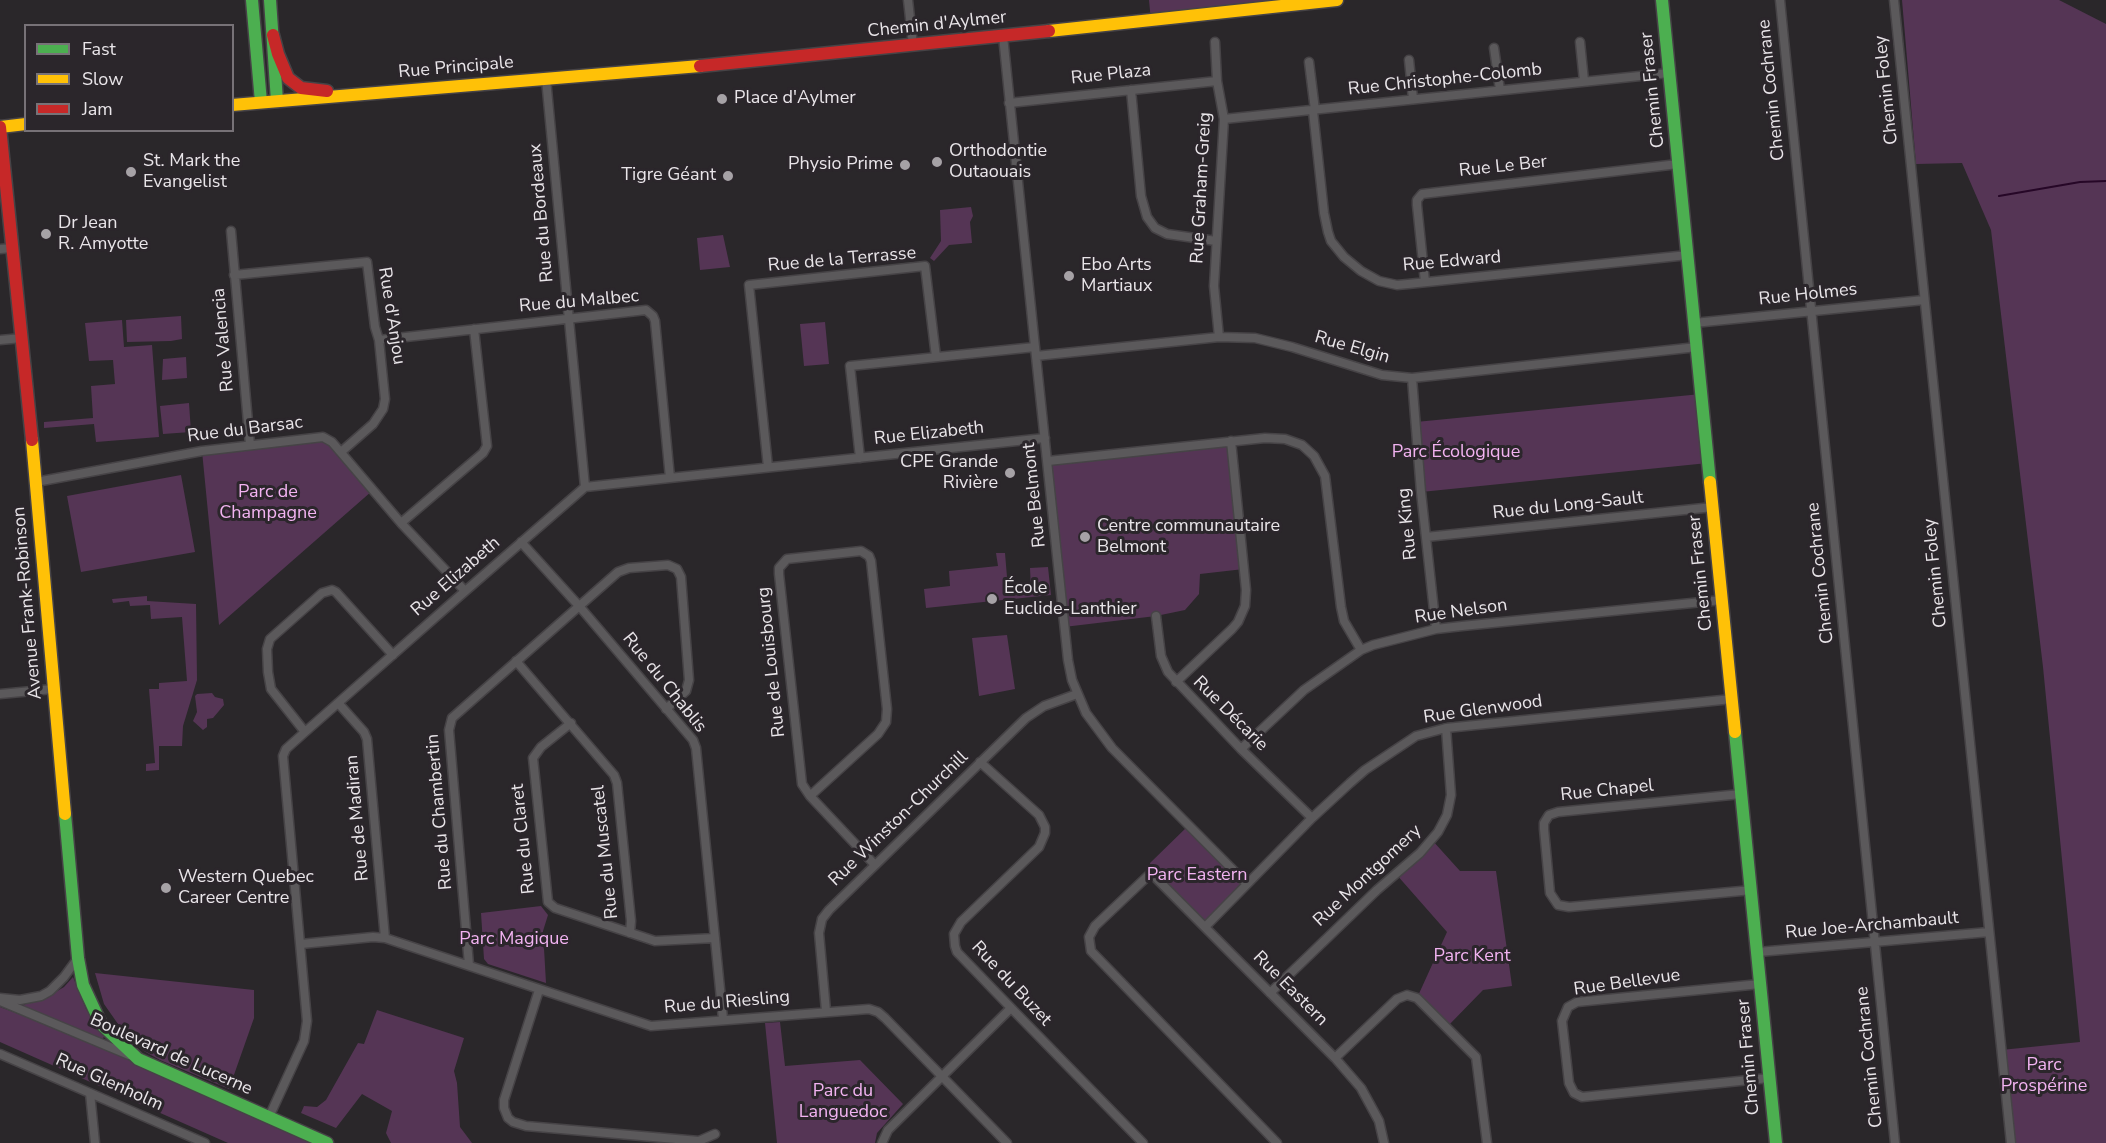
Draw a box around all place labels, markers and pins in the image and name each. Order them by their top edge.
place label: Place d'Aylmer [734,88,856,110]
marker: Place d'Aylmer [715,92,729,106]
place label: Orthodontie Outaouais [949,141,1047,184]
place label: St. Mark the Evangelist [143,151,240,194]
place label: Physio Prime [788,154,893,176]
marker: Orthodontie Outaouais [930,155,944,169]
marker: Physio Prime [898,158,912,172]
marker: St. Mark the Evangelist [124,165,138,179]
place label: Tigre Géant [621,165,716,187]
marker: Tigre Géant [721,169,735,183]
place label: Dr Jean R. Amyotte [58,213,148,256]
marker: Dr Jean R. Amyotte [39,227,53,241]
place label: Ebo Arts Martiaux [1081,255,1152,298]
marker: Ebo Arts Martiaux [1062,269,1076,283]
place label: CPE Grande Rivière [900,452,998,494]
marker: CPE Grande Rivière [1003,466,1017,480]
place label: Centre communautaire Belmont [1097,516,1280,558]
marker: Centre communautaire Belmont [1078,530,1092,544]
place label: École Euclide-Lanthier [1004,578,1137,620]
marker: École Euclide-Lanthier [985,592,999,606]
place label: Western Quebec Career Centre [178,867,314,910]
marker: Western Quebec Career Centre [159,881,173,895]

